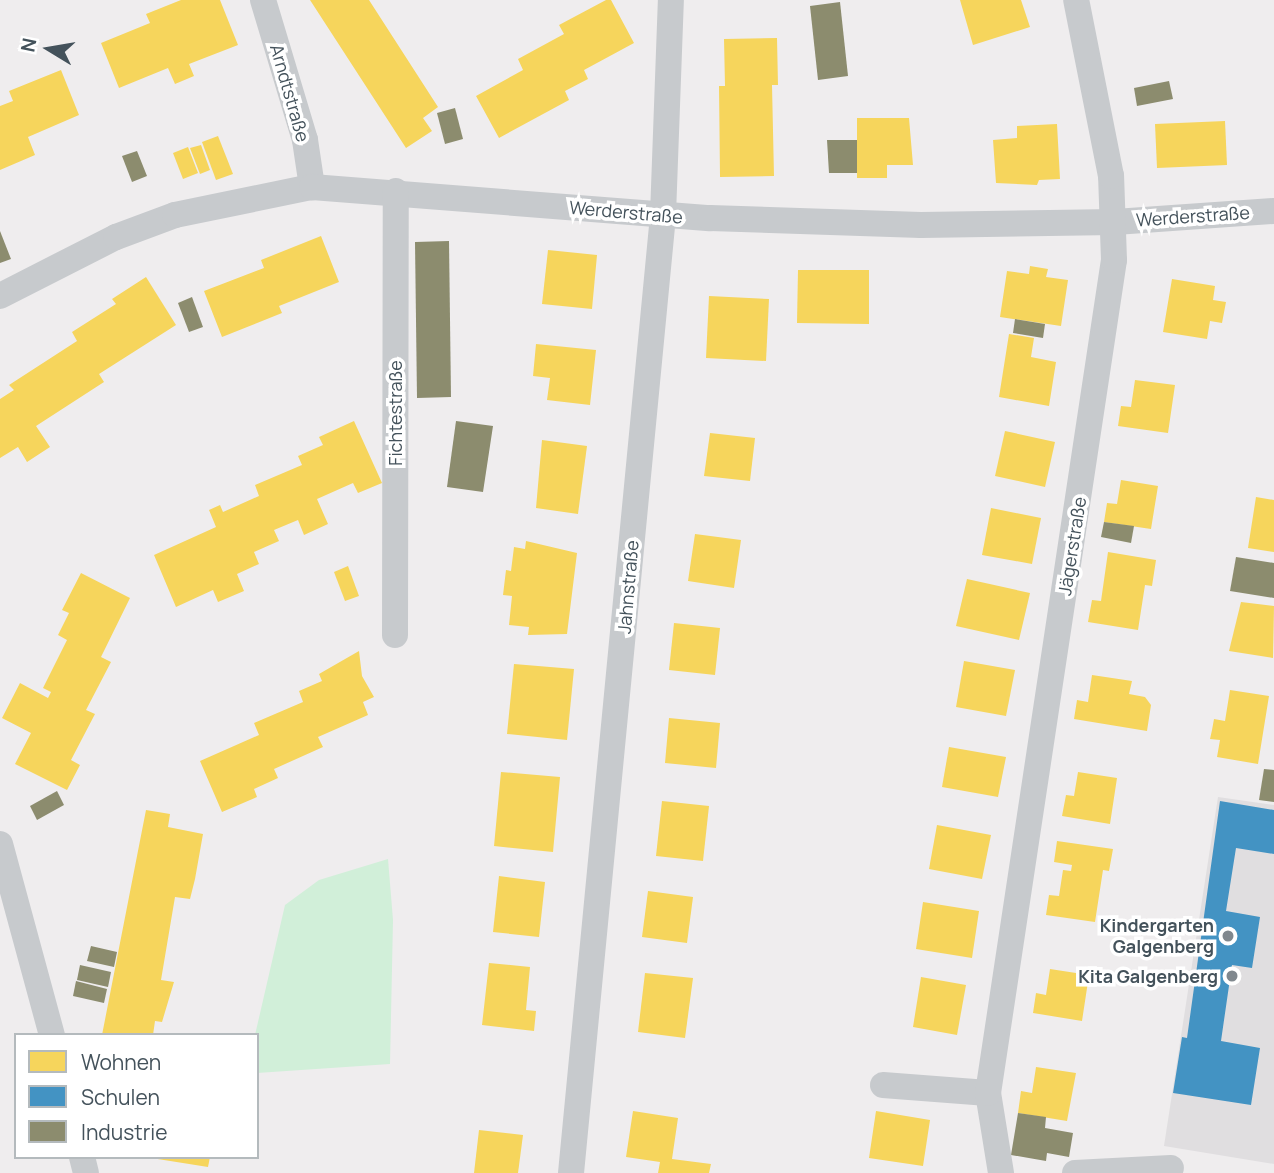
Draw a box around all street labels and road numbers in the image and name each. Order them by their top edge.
street label: Arndtstraße [266,42,314,144]
street label: Werderstraße [568,196,684,228]
street label: Werderstraße [1135,201,1251,231]
street label: Fichtestraße [384,360,406,466]
street label: Jägerstraße [1054,495,1090,597]
street label: Jahnstraße [613,539,643,635]

